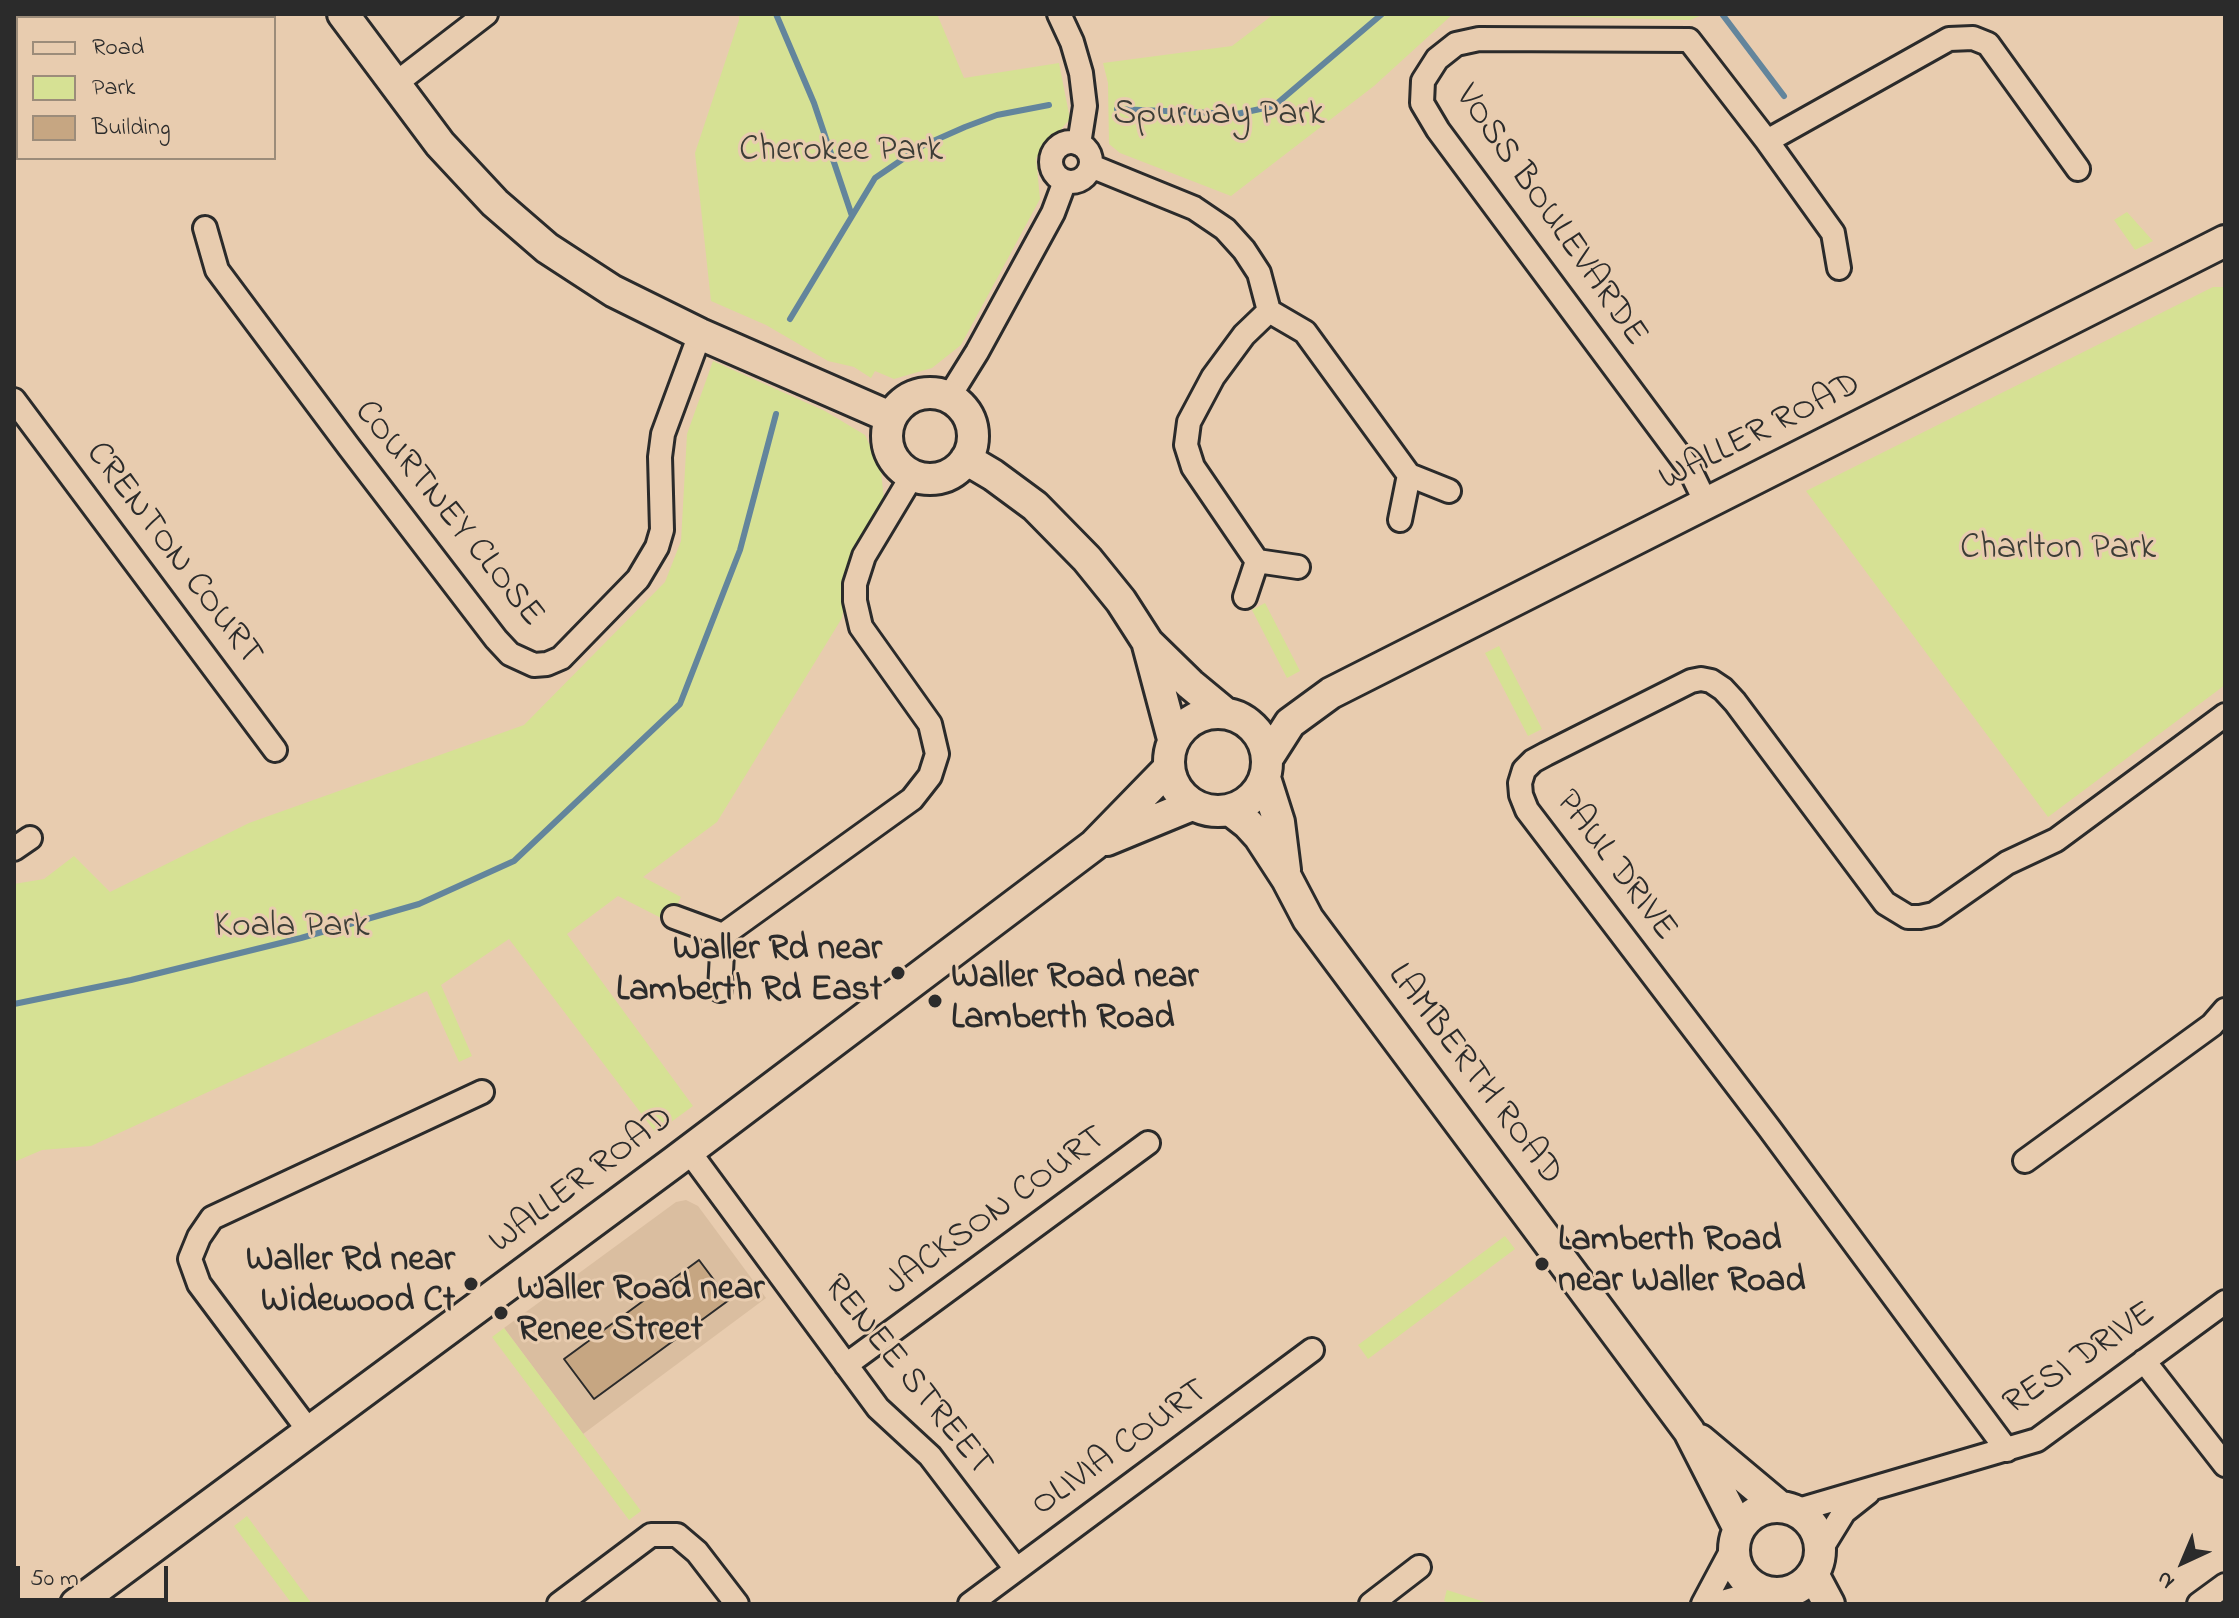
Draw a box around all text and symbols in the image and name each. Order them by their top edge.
legend [16,16,276,160]
text: Road [92,31,144,66]
text: Park [92,71,135,106]
street label: VOSS BOULEVARDE [1443,78,1655,356]
park label: Spurway Park [1113,95,1325,139]
text: Building [92,111,171,146]
park label: Cherokee Park [739,131,943,175]
street label: WALLER ROAD [1653,365,1869,503]
street label: COURTNEY CLOSE [342,393,552,637]
street label: CRENTON COURT [74,435,270,675]
park label: Charlton Park [1960,529,2156,573]
street label: PAUL DRIVE [1543,783,1685,951]
park label: Koala Park [214,907,370,951]
place label: Waller Rd near Lamberth Rd East [616,930,882,1015]
street label: LAMBERTH ROAD [1376,957,1570,1195]
place label: Waller Road near Lamberth Road [951,958,1198,1043]
marker: Waller Rd near Lamberth Rd East [889,964,907,982]
marker: Waller Road near Lamberth Road [926,992,944,1010]
street label: WALLER ROAD [482,1099,684,1265]
street label: JACKSON COURT [878,1118,1116,1308]
place label: Lamberth Road near Waller Road [1558,1221,1805,1306]
place label: Waller Rd near Widewood Ct [246,1241,455,1326]
marker: Lamberth Road near Waller Road [1533,1255,1551,1273]
street label: RENEE STREET [812,1268,1000,1486]
place label: Waller Road near Renee Street [517,1270,764,1355]
marker: Waller Rd near Widewood Ct [462,1275,480,1293]
street label: RESI DRIVE [1997,1295,2165,1427]
marker: Waller Road near Renee Street [492,1304,510,1322]
street label: OLIVIA COURT [1024,1372,1218,1528]
north arrow [2143,1522,2223,1602]
scale bar [20,1550,172,1600]
text: 50 m [30,1562,79,1597]
text: N [2150,1563,2183,1596]

